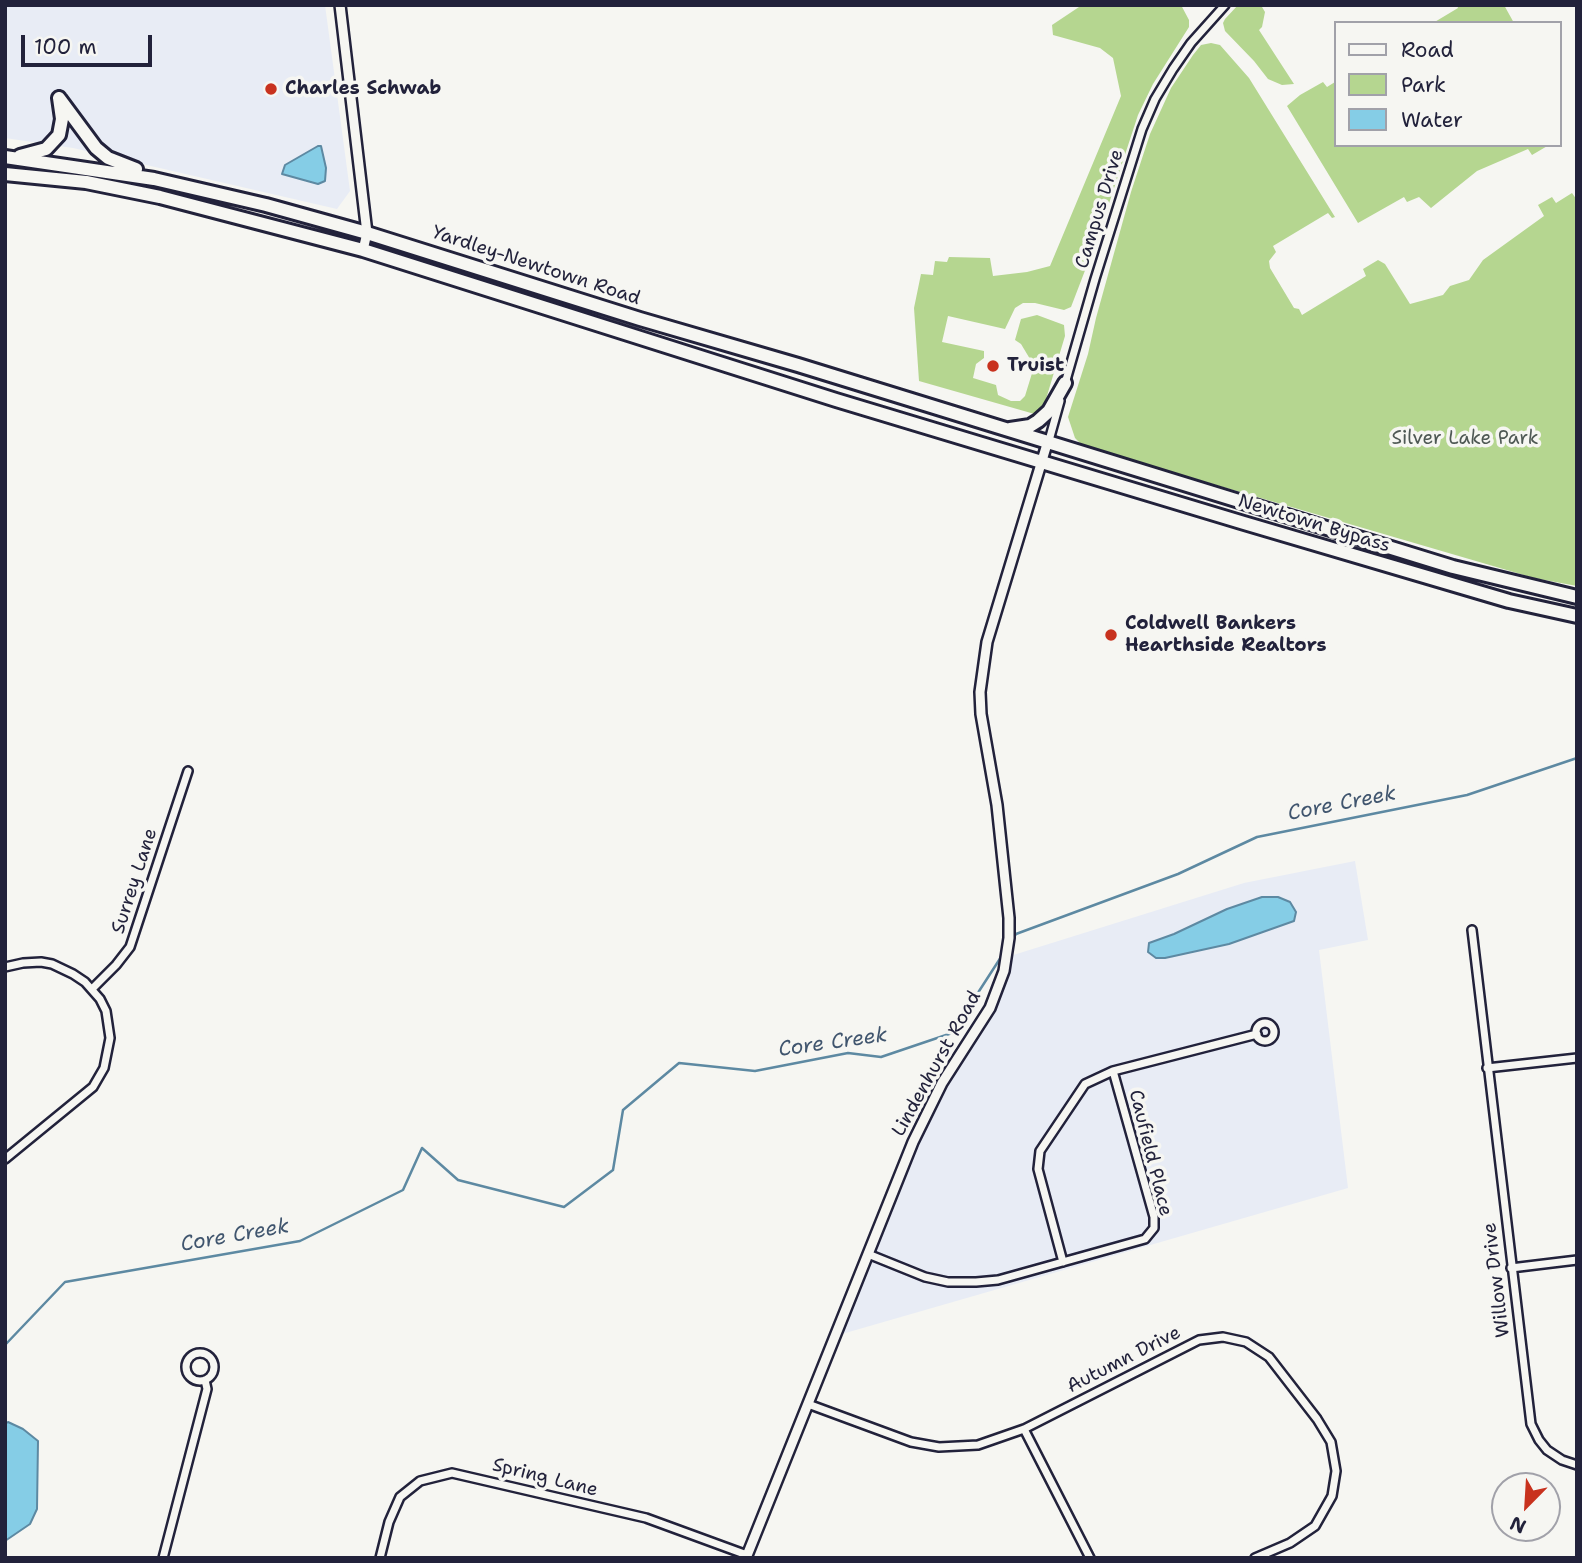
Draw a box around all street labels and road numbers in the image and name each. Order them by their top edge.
street label: Campus Drive [1071,147,1129,271]
street label: Yardley-Newtown Road [429,222,643,310]
street label: Newtown Bypass [1235,490,1393,558]
street label: Surrey Lane [107,825,163,937]
street label: Lindenhurst Road [888,987,986,1141]
street label: Caufield Place [1123,1087,1177,1219]
street label: Willow Drive [1479,1221,1515,1339]
street label: Autumn Drive [1063,1322,1185,1398]
street label: Spring Lane [490,1454,600,1502]

